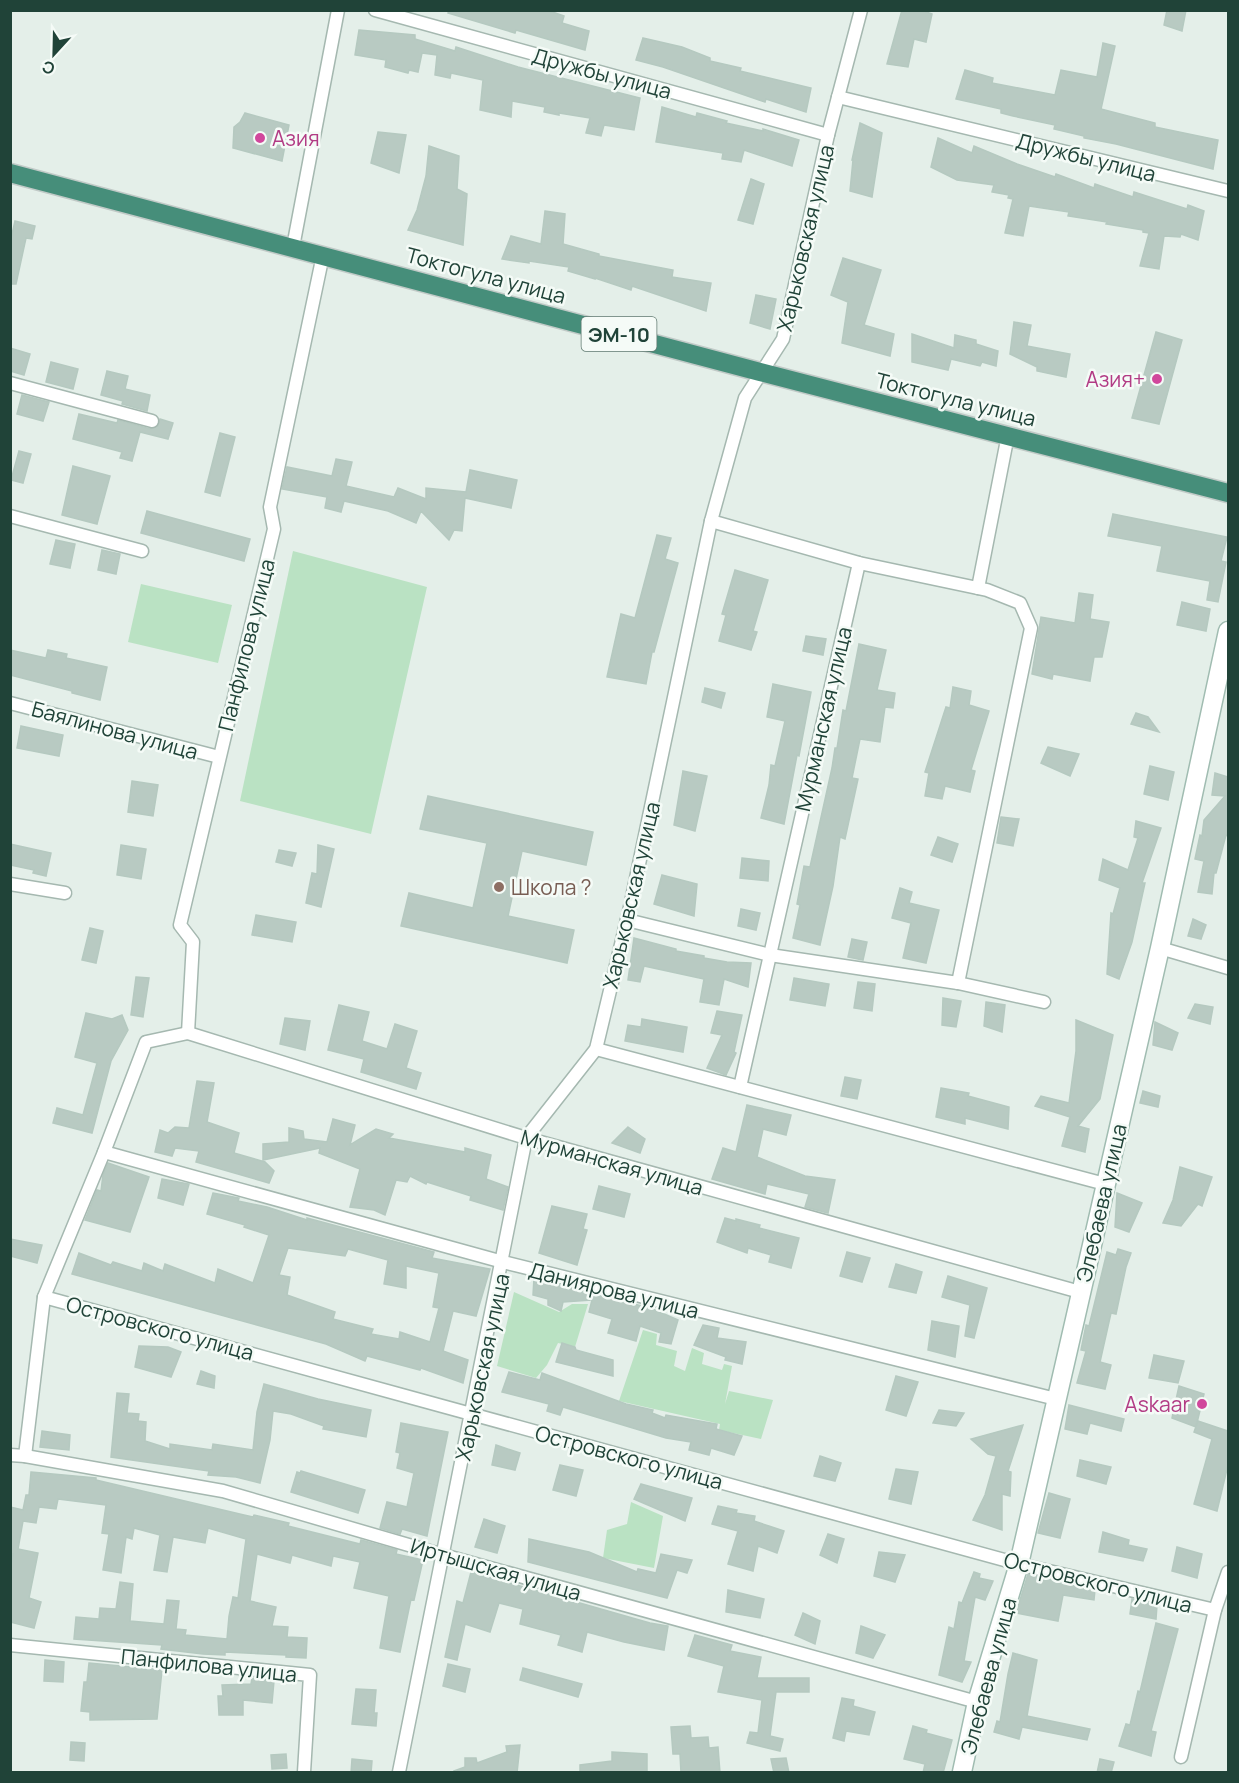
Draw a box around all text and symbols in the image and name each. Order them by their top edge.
north arrow [24,24,84,84]
street label: Дружбы улица [529,41,675,105]
text: С [39,55,58,80]
place label: Aзия [272,124,320,152]
street label: Дружбы улица [1013,126,1159,188]
marker: Aзия [253,131,267,145]
street label: Харьковская улица [770,142,840,334]
street label: Токтогула улица [403,240,569,310]
road number: ЭМ-10 [582,317,656,351]
place label: Aзия+ [1085,365,1145,393]
street label: Токтогула улица [873,366,1039,432]
marker: Aзия+ [1150,372,1164,386]
street label: Панфилова улица [211,556,281,734]
street label: Мурманская улица [788,624,858,814]
street label: Баялинова улица [29,694,201,766]
street label: Харьковская улица [596,799,666,991]
place label: Школа ? [511,873,592,901]
marker: Школа ? [492,880,506,894]
street label: Элебаева улица [1069,1121,1133,1285]
street label: Мурманская улица [517,1123,707,1201]
street label: Даниярова улица [526,1255,702,1325]
street label: Харьковская улица [448,1271,516,1463]
street label: Островского улица [63,1289,257,1367]
place label: Askaar [1124,1390,1190,1418]
marker: Askaar [1195,1397,1209,1411]
street label: Островского улица [532,1418,726,1496]
street label: Иртышская улица [407,1531,585,1607]
street label: Островского улица [1001,1545,1195,1619]
street label: Элебаева улица [954,1594,1022,1758]
street label: Панфилова улица [120,1642,298,1688]

